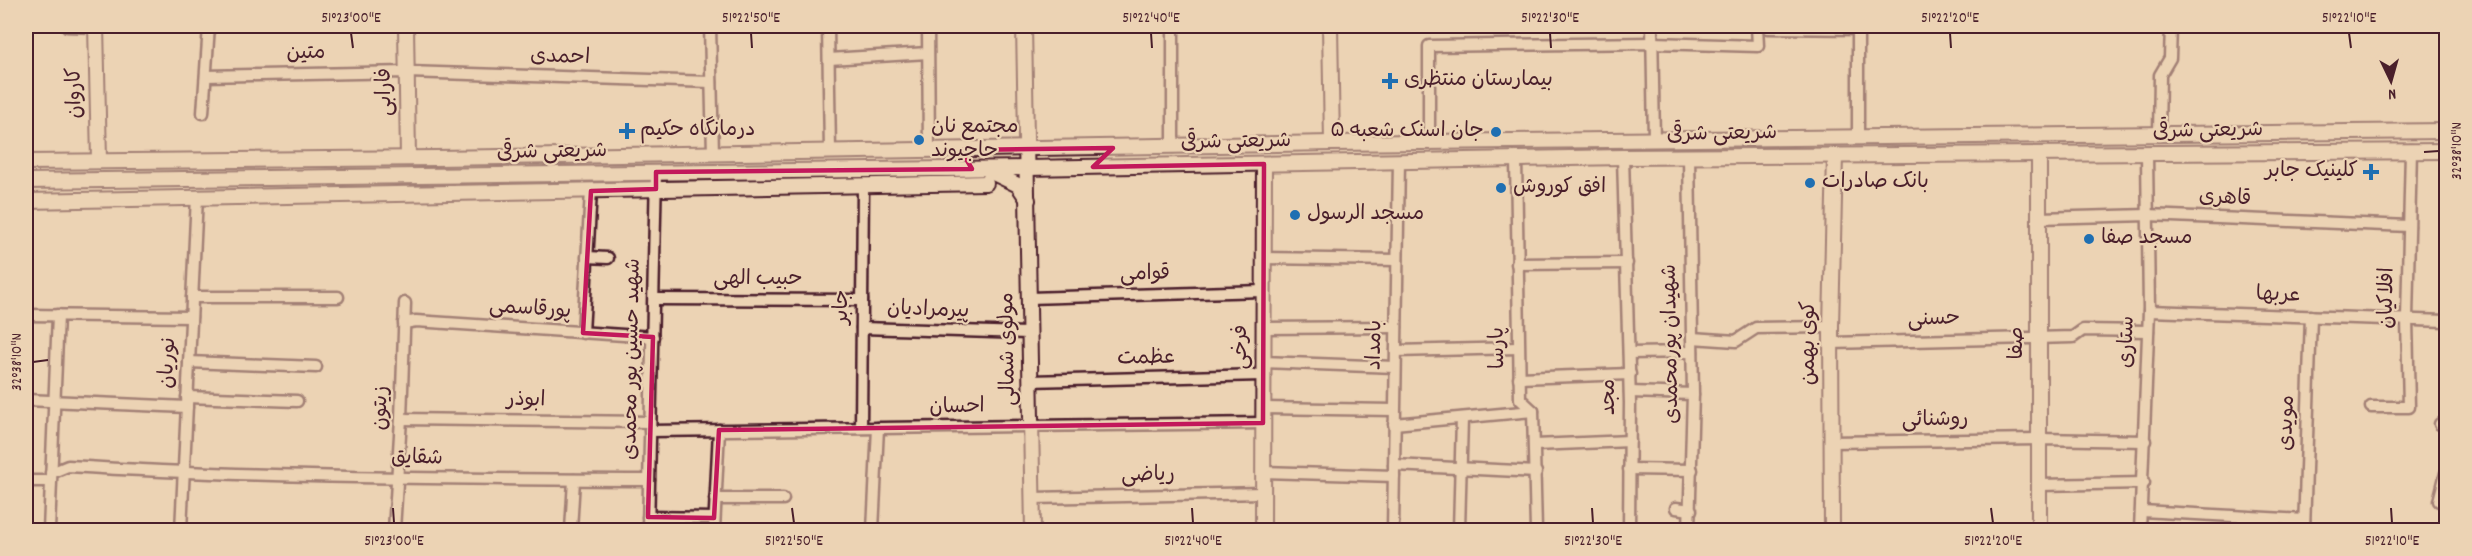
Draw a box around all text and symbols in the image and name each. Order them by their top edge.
text: 51°23'00"E [321,8,381,30]
text: 51°22'50"E [722,8,780,30]
text: 51°22'40"E [1122,8,1180,30]
text: 51°22'30"E [1521,8,1579,30]
text: 51°22'20"E [1921,8,1979,30]
text: 51°22'10"E [2322,8,2377,30]
street label: متین [286,39,326,69]
street label: احمدی [530,42,590,74]
north arrow [2361,51,2421,111]
place label: بیمارستان منتظری [1404,66,1553,96]
street label: کاروان [61,67,91,119]
street label: فارابی [371,68,401,116]
marker: بیمارستان منتظری [1381,72,1399,90]
text: N [2387,82,2397,105]
place label: مجتمع نان حاجیوند [931,113,1018,167]
street label: شریعتی شرقی [2152,115,2264,148]
place label: درمانگاه حکیم [640,116,756,146]
place label: جان اسنک شعبه ۵ [1330,117,1484,147]
street label: شریعتی شرقی [1666,118,1778,151]
marker: درمانگاه حکیم [618,122,636,140]
text: 32°38'10"N [2447,122,2469,180]
marker: جان اسنک شعبه ۵ [1489,125,1503,139]
street label: شریعتی شرقی [1180,126,1292,159]
marker: مجتمع نان حاجیوند [912,133,926,147]
street label: شریعتی شرقی [496,136,608,169]
place label: کلینیک جابر [2263,157,2358,187]
marker: کلینیک جابر [2362,163,2380,181]
place label: بانک صادرات [1822,168,1929,198]
place label: افق کوروش [1513,173,1606,203]
marker: بانک صادرات [1803,176,1817,190]
marker: افق کوروش [1494,181,1508,195]
street label: قاهری [2198,183,2252,215]
place label: مسجد الرسول [1307,200,1424,230]
marker: مسجد الرسول [1288,208,1302,222]
place label: مسجد صفا [2101,224,2193,254]
marker: مسجد صفا [2082,232,2096,246]
street label: شهید حسین پور محمدی [616,258,650,460]
street label: قوامی [1119,259,1171,291]
street label: شهیدان پورمحمدی [1656,264,1688,424]
street label: حبیب الهی [713,265,803,295]
street label: افلاکیان [2372,267,2404,329]
street label: عربها [2255,280,2301,312]
street label: جابر [828,290,858,326]
street label: پورقاسمی [488,292,572,328]
street label: مولوی شمالی [993,292,1025,406]
street label: پیرمرادیان [886,295,970,327]
street label: کوی بهمن [1795,301,1825,385]
street label: حسنی [1907,304,1961,336]
street label: ستاری [2112,315,2144,369]
street label: بامداد [1361,320,1391,370]
street label: فرخی [1227,324,1257,370]
street label: پارسا [1484,327,1514,369]
street label: صفا [2003,327,2033,359]
text: 32°38'10"N [7,333,29,391]
street label: نوریان [153,337,185,389]
street label: عظمت [1117,343,1175,375]
street label: مجد [1595,379,1625,415]
street label: زیتون [366,385,398,431]
street label: ابوذر [504,386,546,416]
street label: احسان [929,393,985,423]
street label: مویدی [2272,395,2304,451]
street label: روشنائی [1901,405,1969,437]
street label: شقایق [391,444,443,474]
street label: ریاضی [1121,461,1175,491]
text: 51°23'00"E [364,531,424,553]
text: 51°22'50"E [765,531,823,553]
text: 51°22'40"E [1164,531,1222,553]
text: 51°22'30"E [1564,531,1622,553]
text: 51°22'20"E [1964,531,2022,553]
text: 51°22'10"E [2365,531,2420,553]

